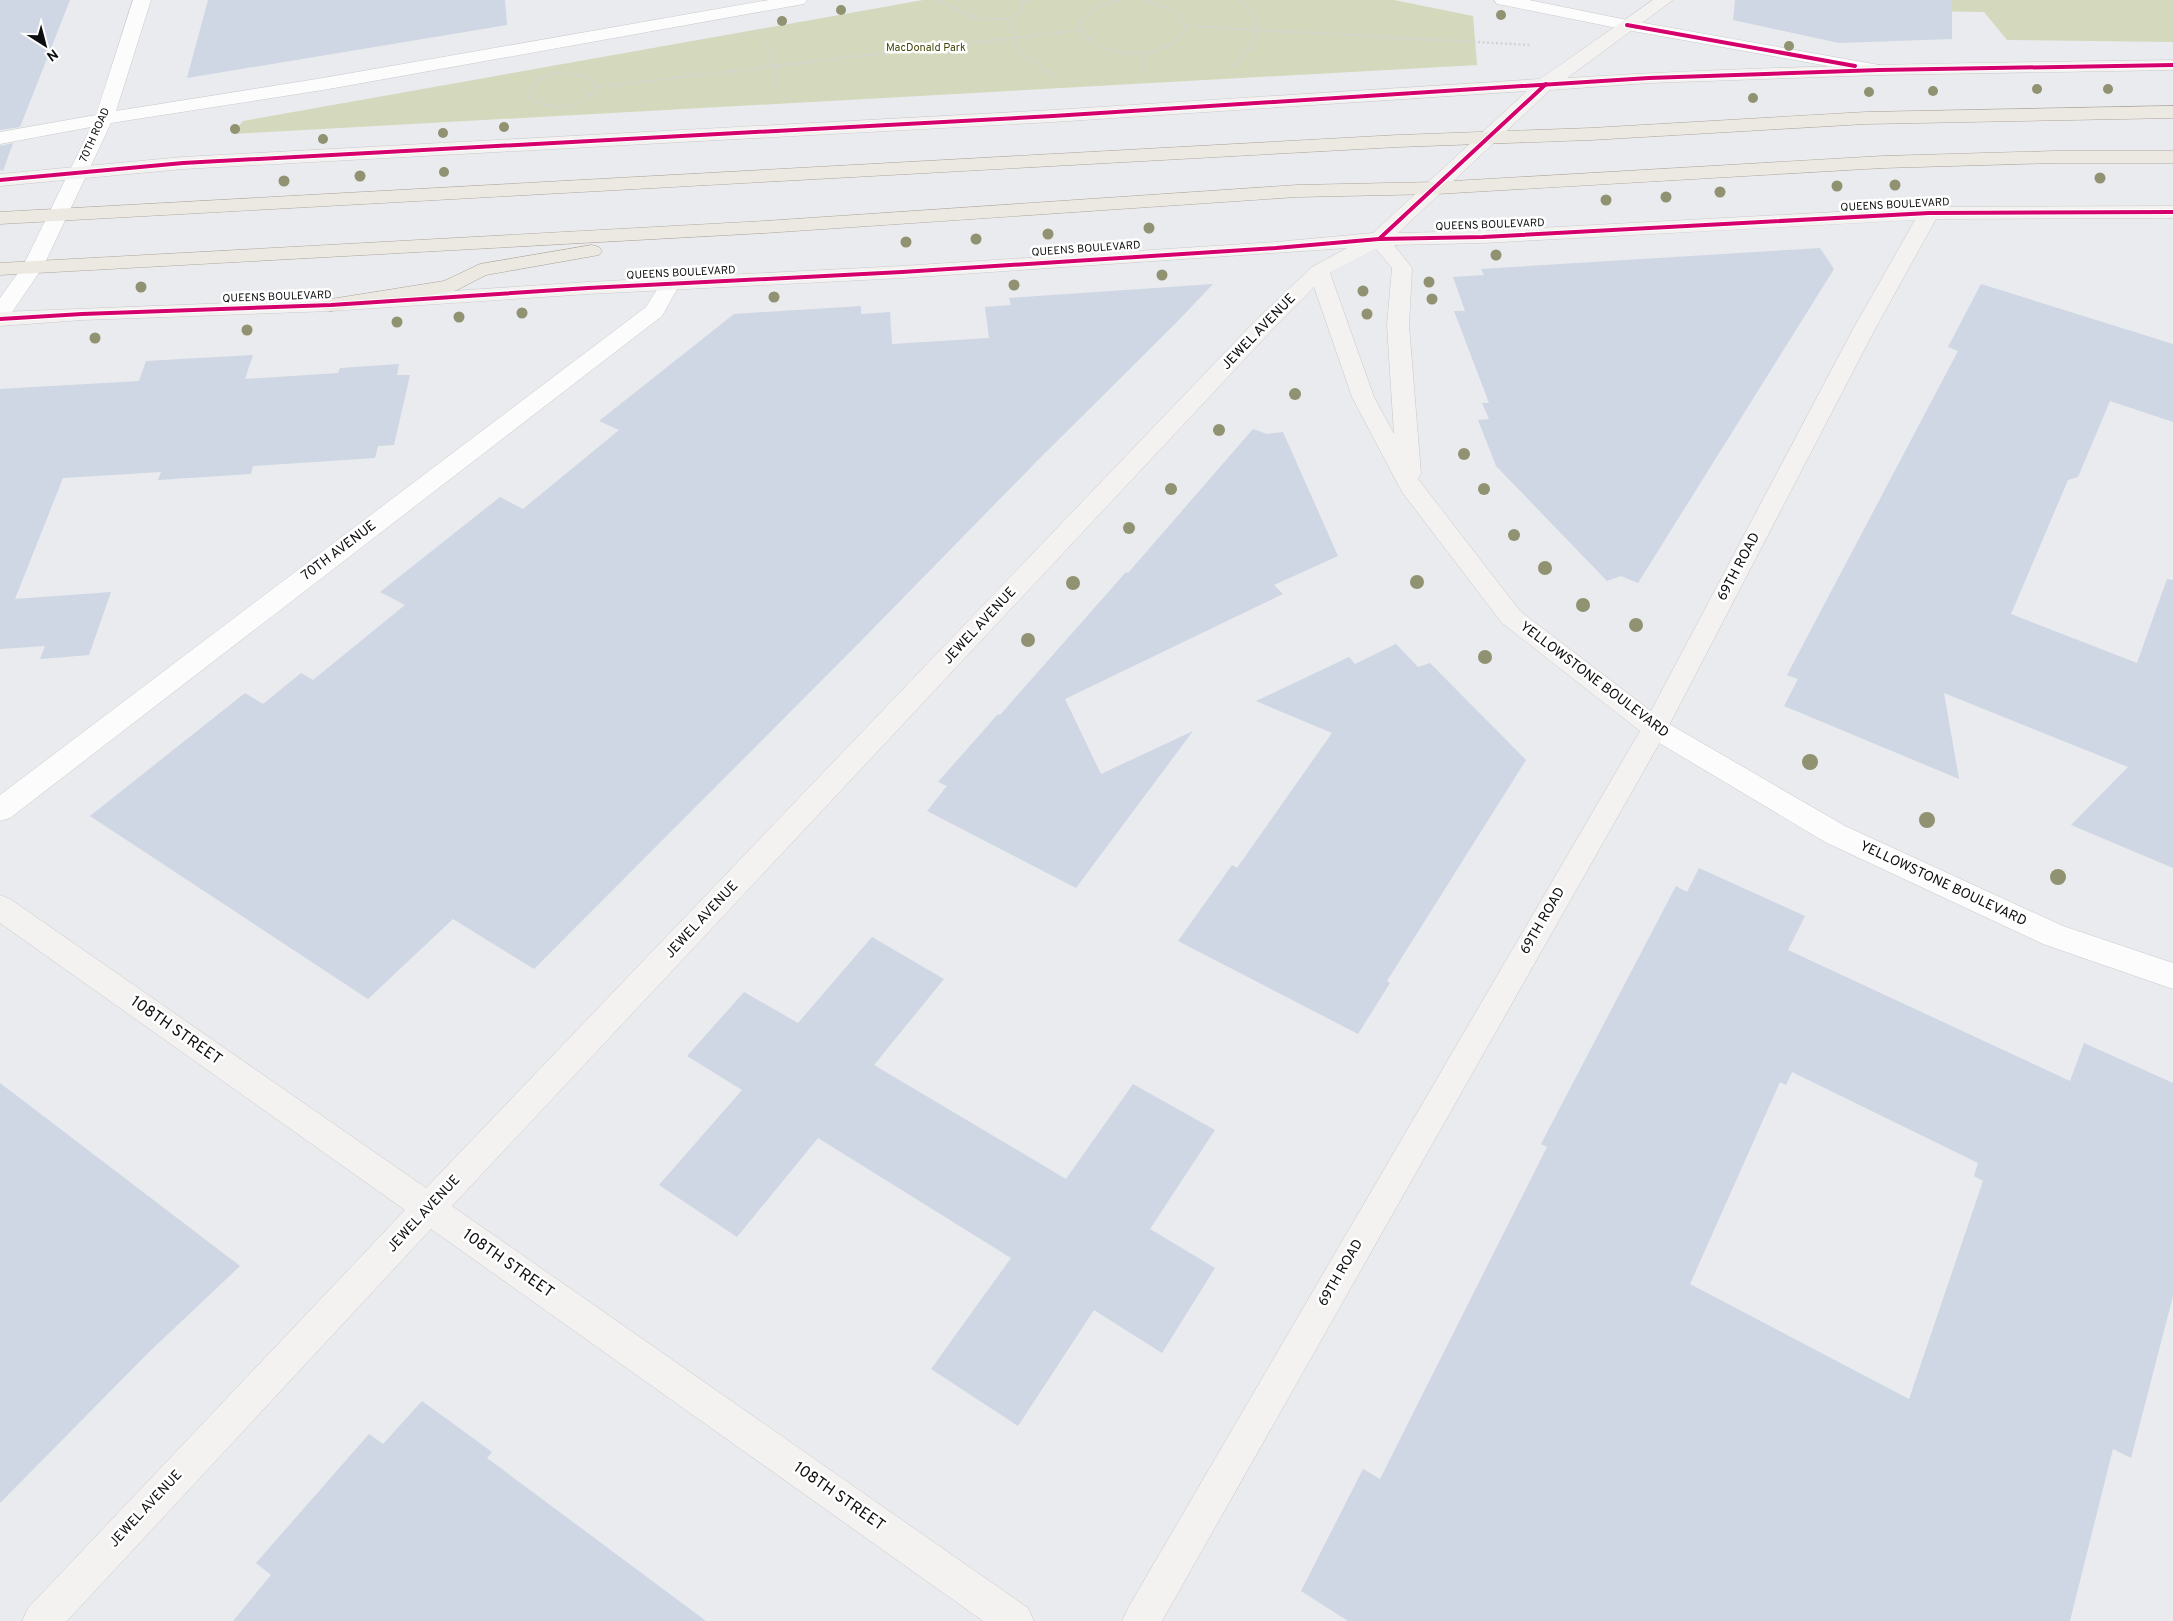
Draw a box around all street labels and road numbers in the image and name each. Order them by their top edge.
street label: 70TH ROAD [77,105,113,165]
street label: QUEENS BOULEVARD [1840,195,1950,215]
street label: QUEENS BOULEVARD [1435,216,1545,234]
street label: QUEENS BOULEVARD [1031,238,1141,260]
street label: QUEENS BOULEVARD [626,263,736,283]
street label: QUEENS BOULEVARD [222,288,332,306]
street label: JEWEL AVENUE [1218,290,1300,374]
street label: 70TH AVENUE [298,517,380,585]
street label: 69TH ROAD [1714,530,1764,604]
street label: JEWEL AVENUE [940,584,1020,668]
street label: YELLOWSTONE BOULEVARD [1516,618,1672,742]
street label: YELLOWSTONE BOULEVARD [1857,838,2029,930]
street label: JEWEL AVENUE [662,878,742,962]
street label: 69TH ROAD [1517,884,1569,958]
street label: 108TH STREET [126,992,226,1070]
street label: JEWEL AVENUE [384,1172,464,1256]
street label: 108TH STREET [458,1225,558,1303]
street label: 69TH ROAD [1315,1236,1367,1310]
street label: 108TH STREET [789,1458,889,1536]
street label: JEWEL AVENUE [106,1467,186,1551]

